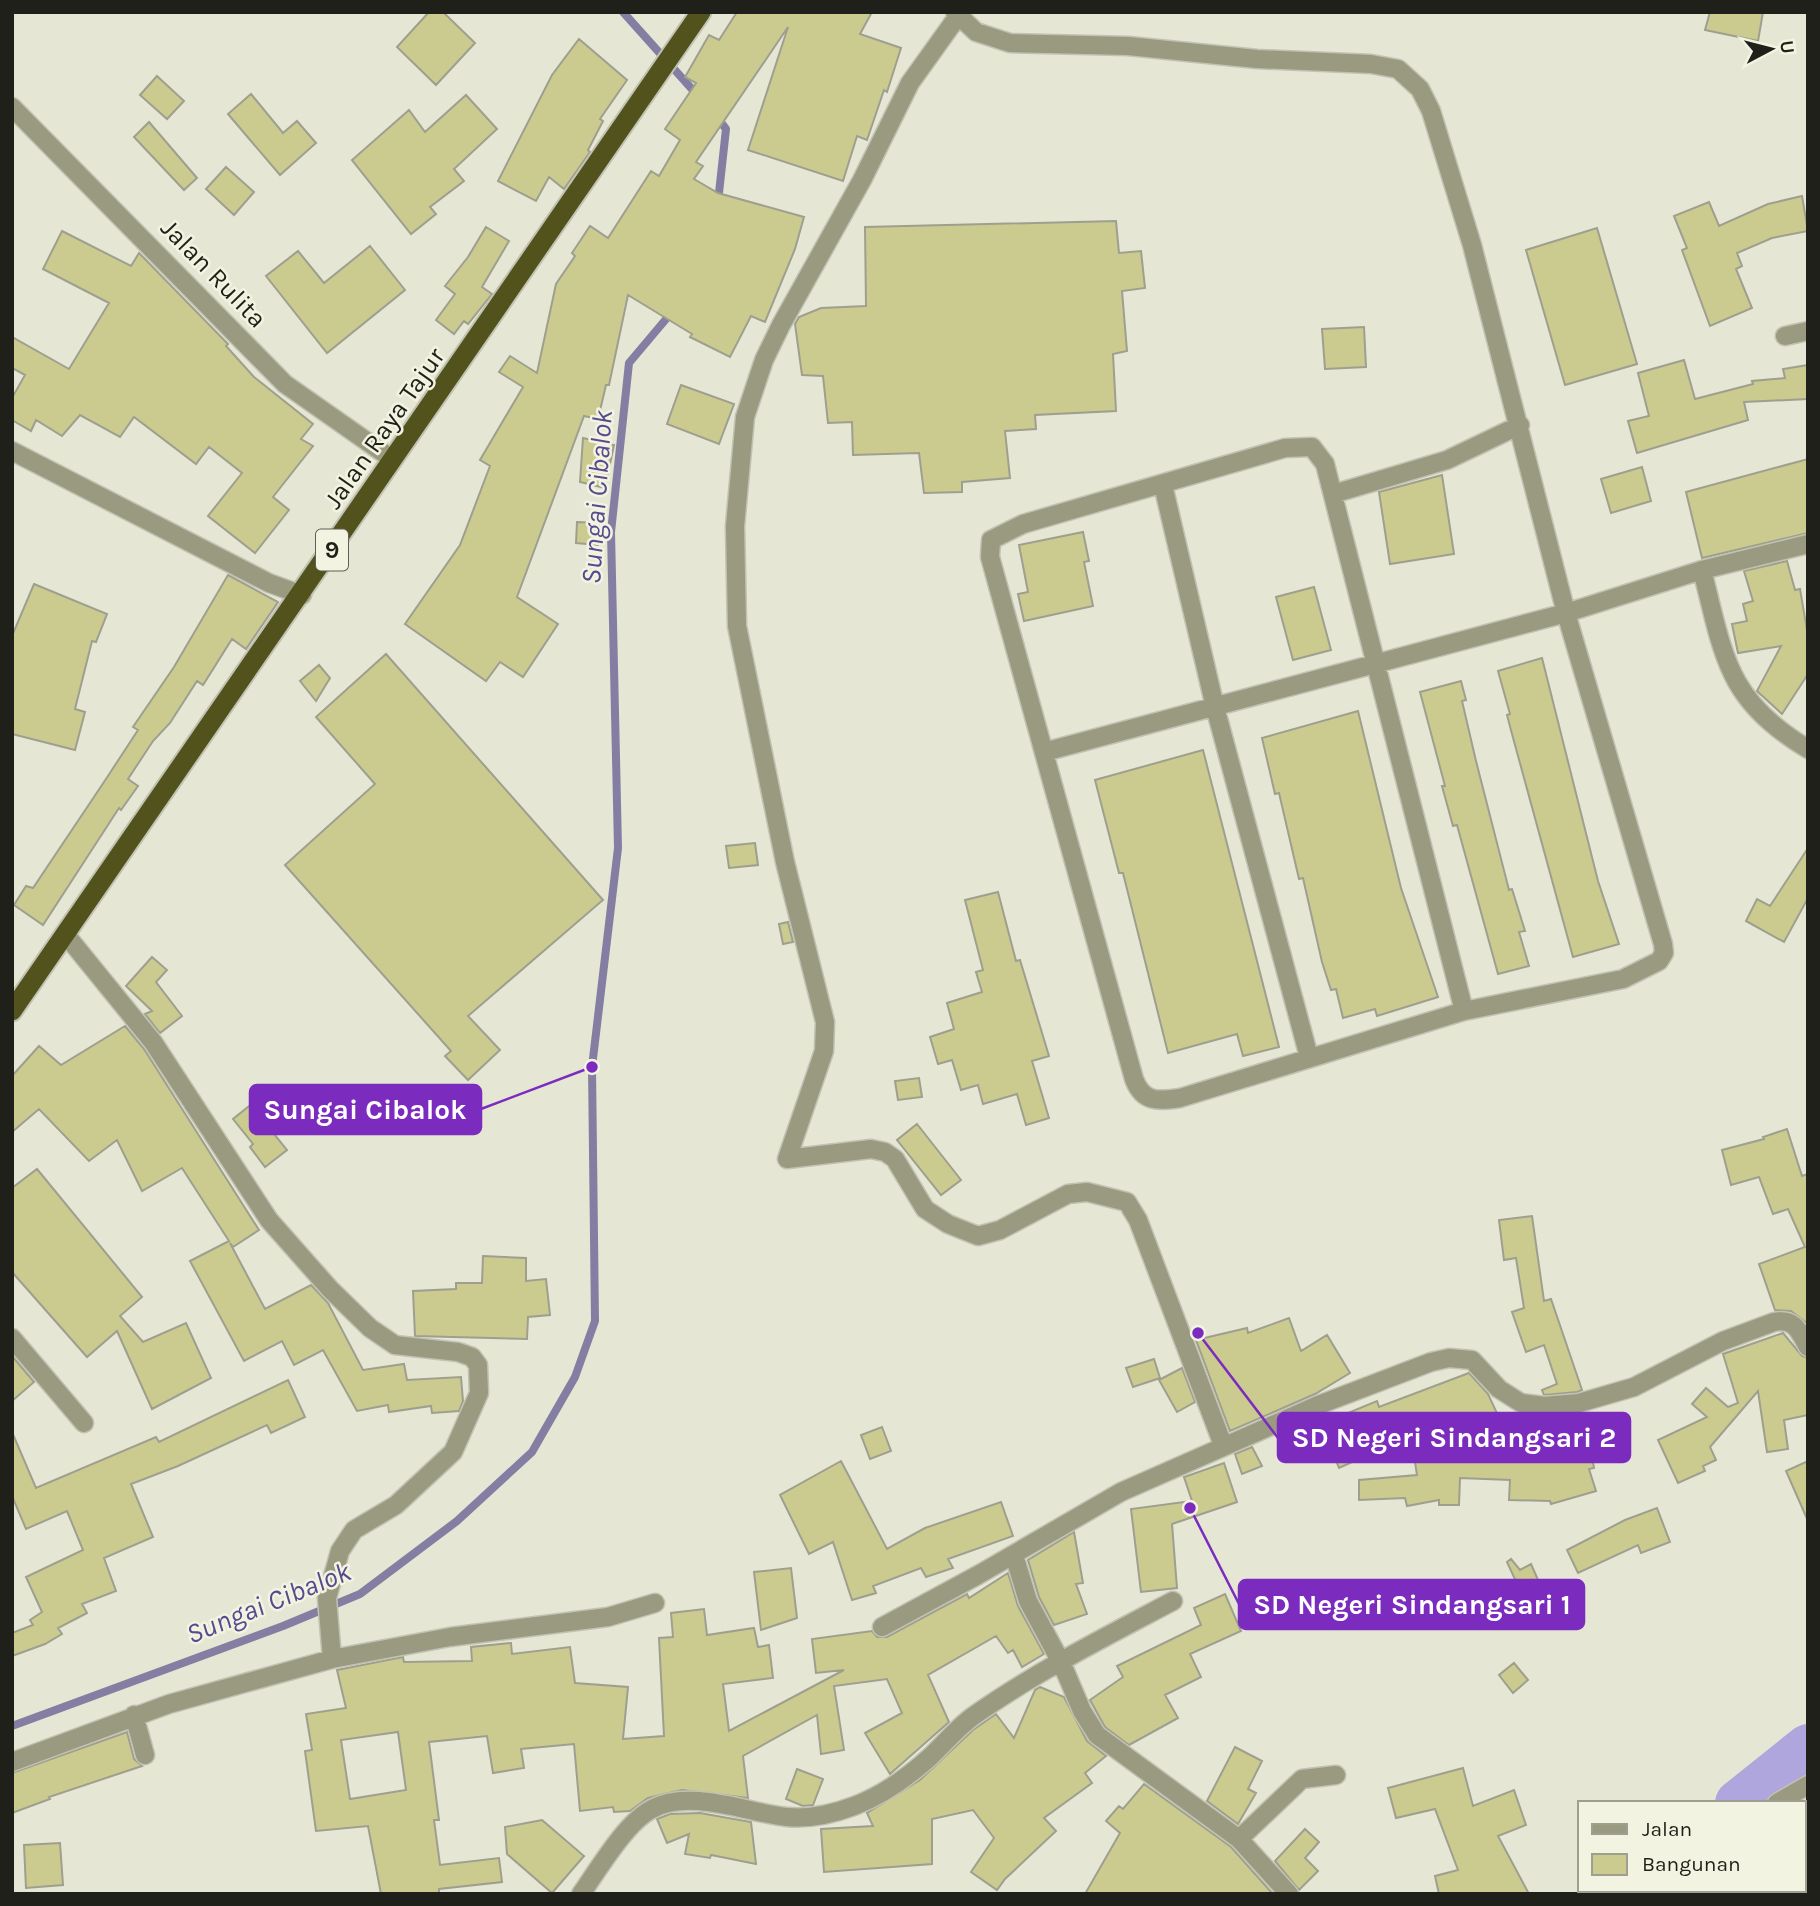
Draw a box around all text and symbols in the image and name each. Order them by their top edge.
north arrow [1736,14,1806,84]
text: U [1775,39,1799,55]
street label: Jalan Rulita [154,213,273,334]
street label: Jalan Raya Tajur [317,341,452,515]
water label: Sungai Cibalok [574,408,619,585]
road number: 9 [316,530,348,570]
callout: Sungai Cibalok [250,1085,481,1134]
text: Sungai Cibalok [263,1093,467,1126]
callout: SD Negeri Sindangsari 2 [1278,1413,1630,1462]
text: SD Negeri Sindangsari 2 [1292,1421,1616,1454]
water label: Sungai Cibalok [181,1554,356,1650]
callout: SD Negeri Sindangsari 1 [1239,1580,1584,1629]
text: SD Negeri Sindangsari 1 [1253,1588,1571,1621]
legend [1578,1801,1806,1892]
text: Jalan [1642,1817,1692,1841]
text: Bangunan [1642,1852,1741,1876]

